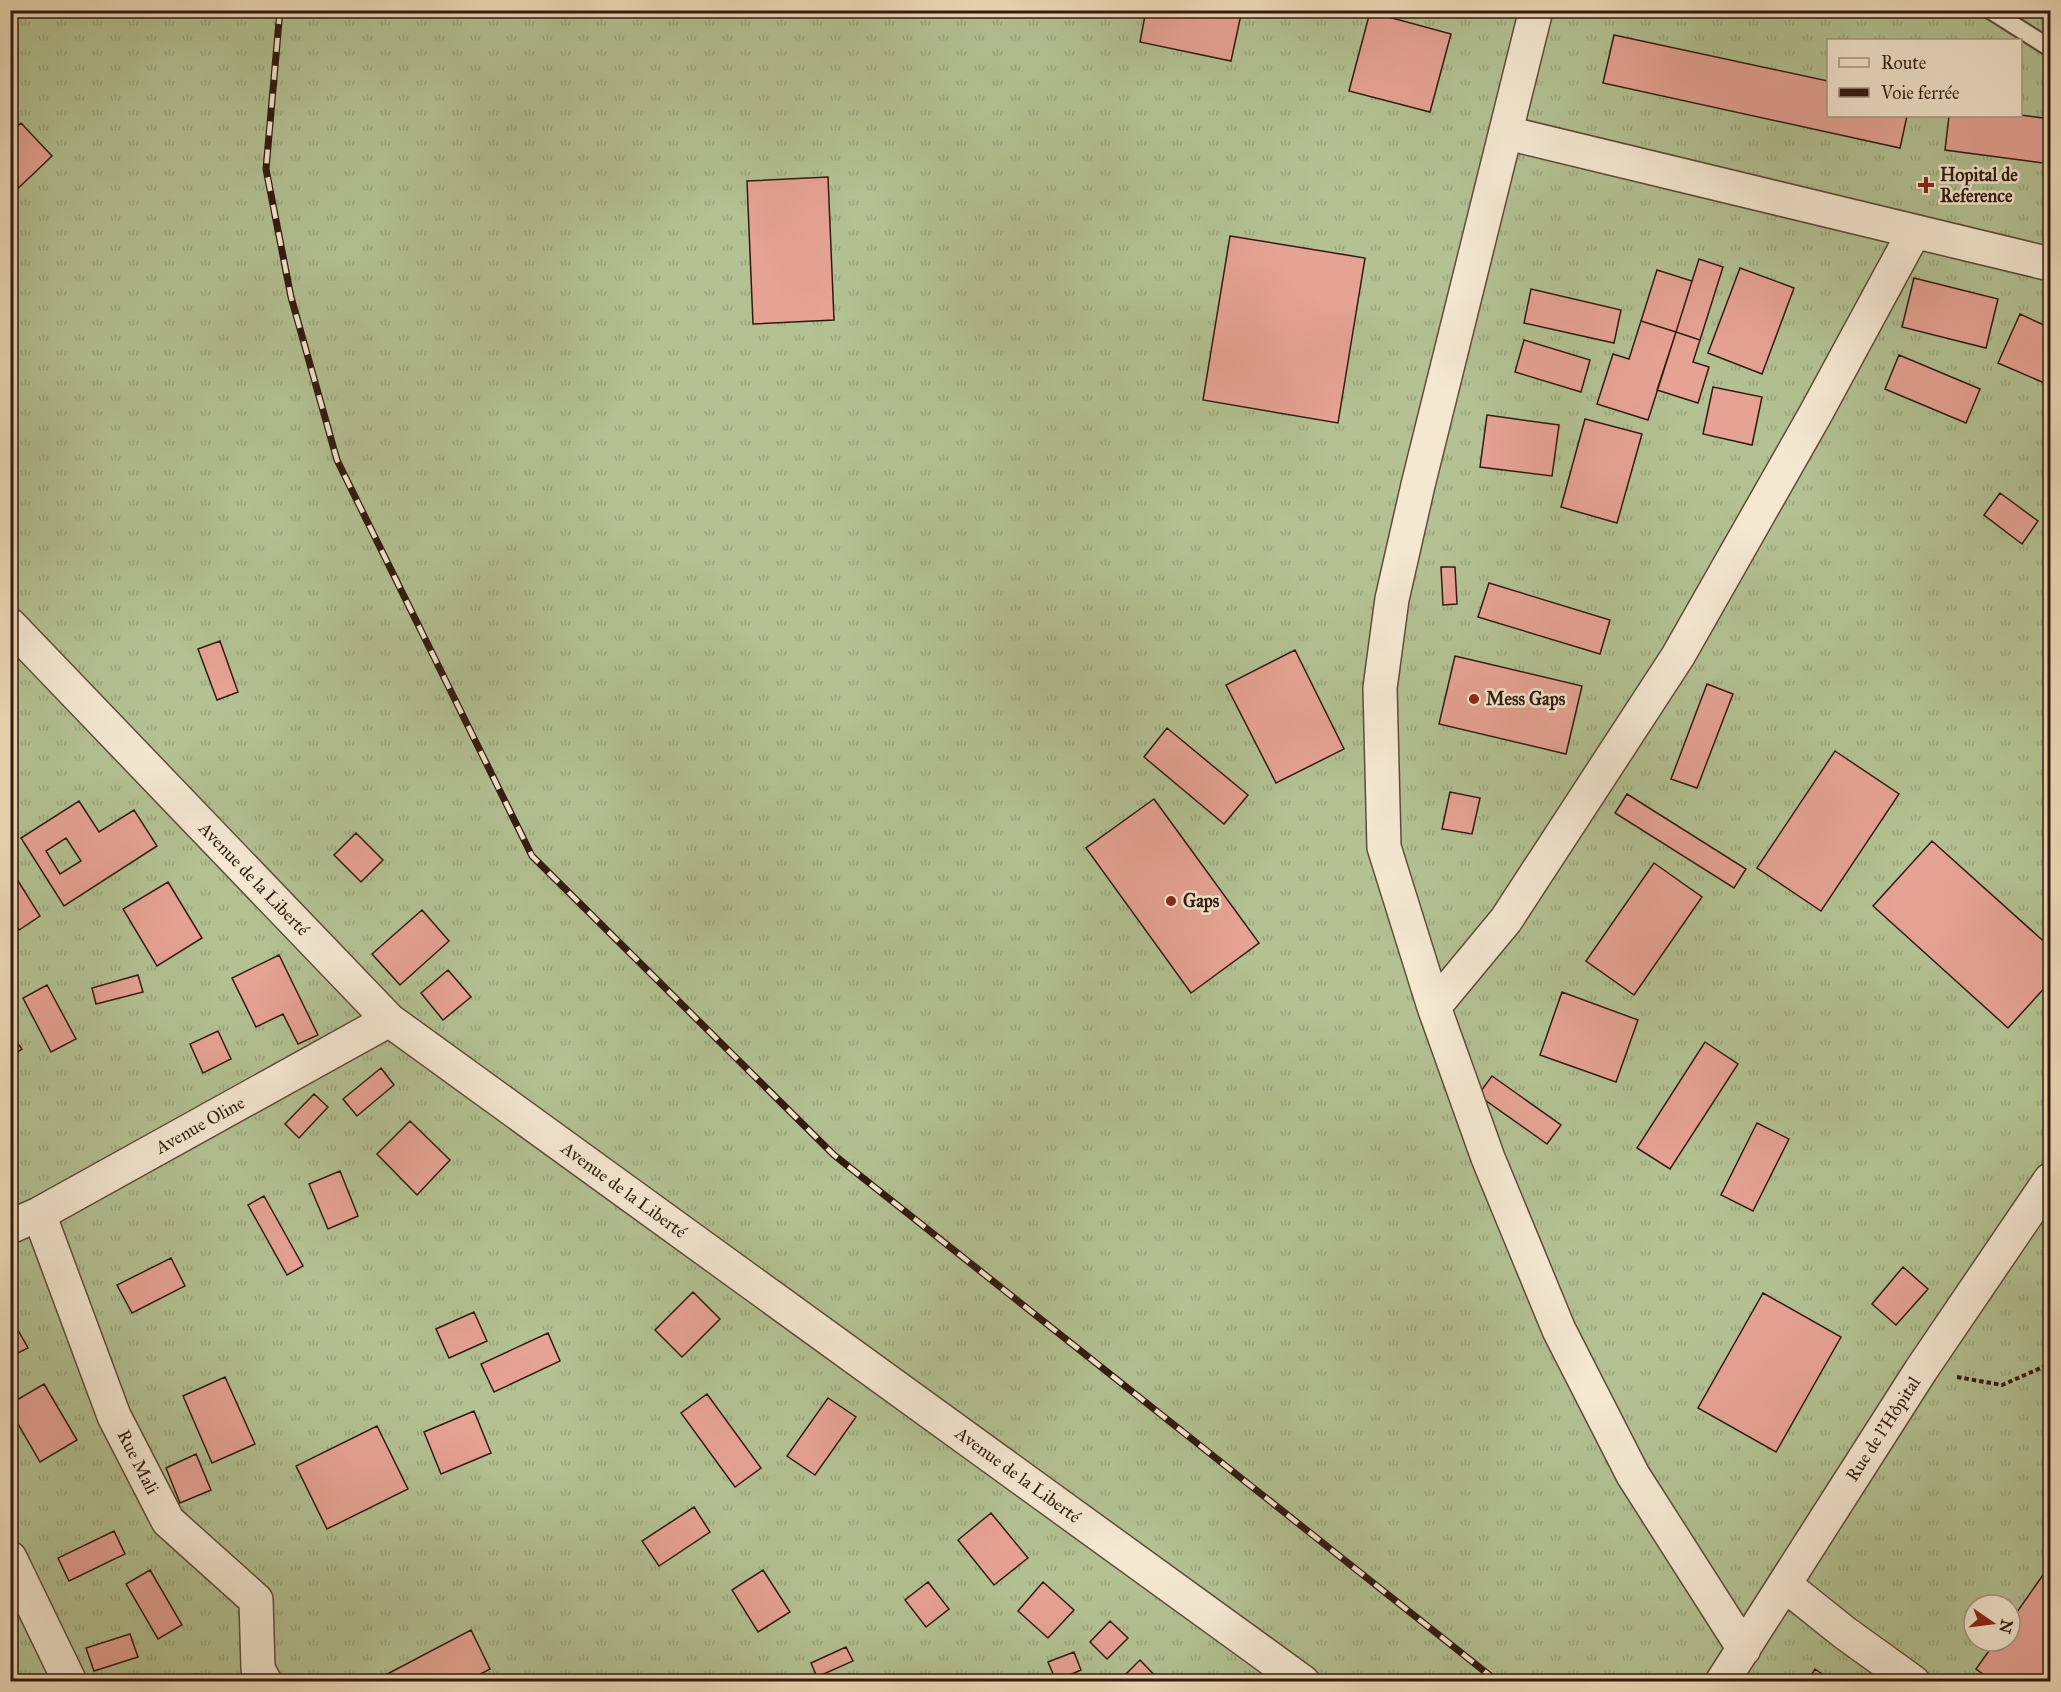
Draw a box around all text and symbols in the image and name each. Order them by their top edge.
legend [1827,39,2022,117]
text: Route [1881,52,1926,74]
text: Voie ferrée [1880,82,1960,104]
place label: Hopital de Reference [1940,164,2018,207]
marker: Hopital de Reference [1917,176,1935,194]
place label: Mess Gaps [1486,688,1566,711]
marker: Mess Gaps [1467,692,1481,706]
street label: Avenue de la Liberté [193,817,314,941]
place label: Gaps [1183,890,1220,913]
marker: Gaps [1164,894,1178,908]
street label: Avenue Oline [151,1091,248,1159]
street label: Avenue de la Liberté [556,1137,691,1243]
street label: Rue de l'Hôpital [1841,1372,1925,1486]
street label: Avenue de la Liberté [950,1422,1085,1528]
street label: Rue Mali [112,1426,164,1498]
north arrow [1962,1593,2022,1653]
text: N [1995,1618,2017,1636]

